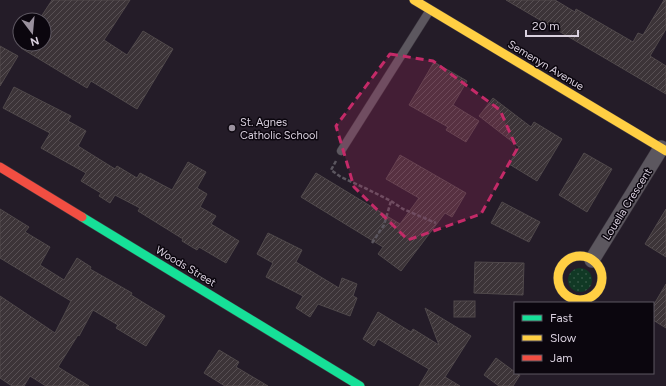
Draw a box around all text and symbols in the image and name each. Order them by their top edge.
north arrow [12,12,52,52]
scale bar [526,12,578,38]
text: 20 m [532,19,560,33]
text: N [29,34,41,49]
street label: Semenyn Avenue [506,38,586,93]
place label: St. Agnes Catholic School [240,116,318,142]
marker: St. Agnes Catholic School [227,123,237,133]
street label: Louella Crescent [600,166,655,243]
street label: Woods Street [153,243,218,290]
legend [514,302,654,374]
text: Fast [550,311,573,325]
text: Slow [550,331,577,345]
text: Jam [550,351,573,365]

